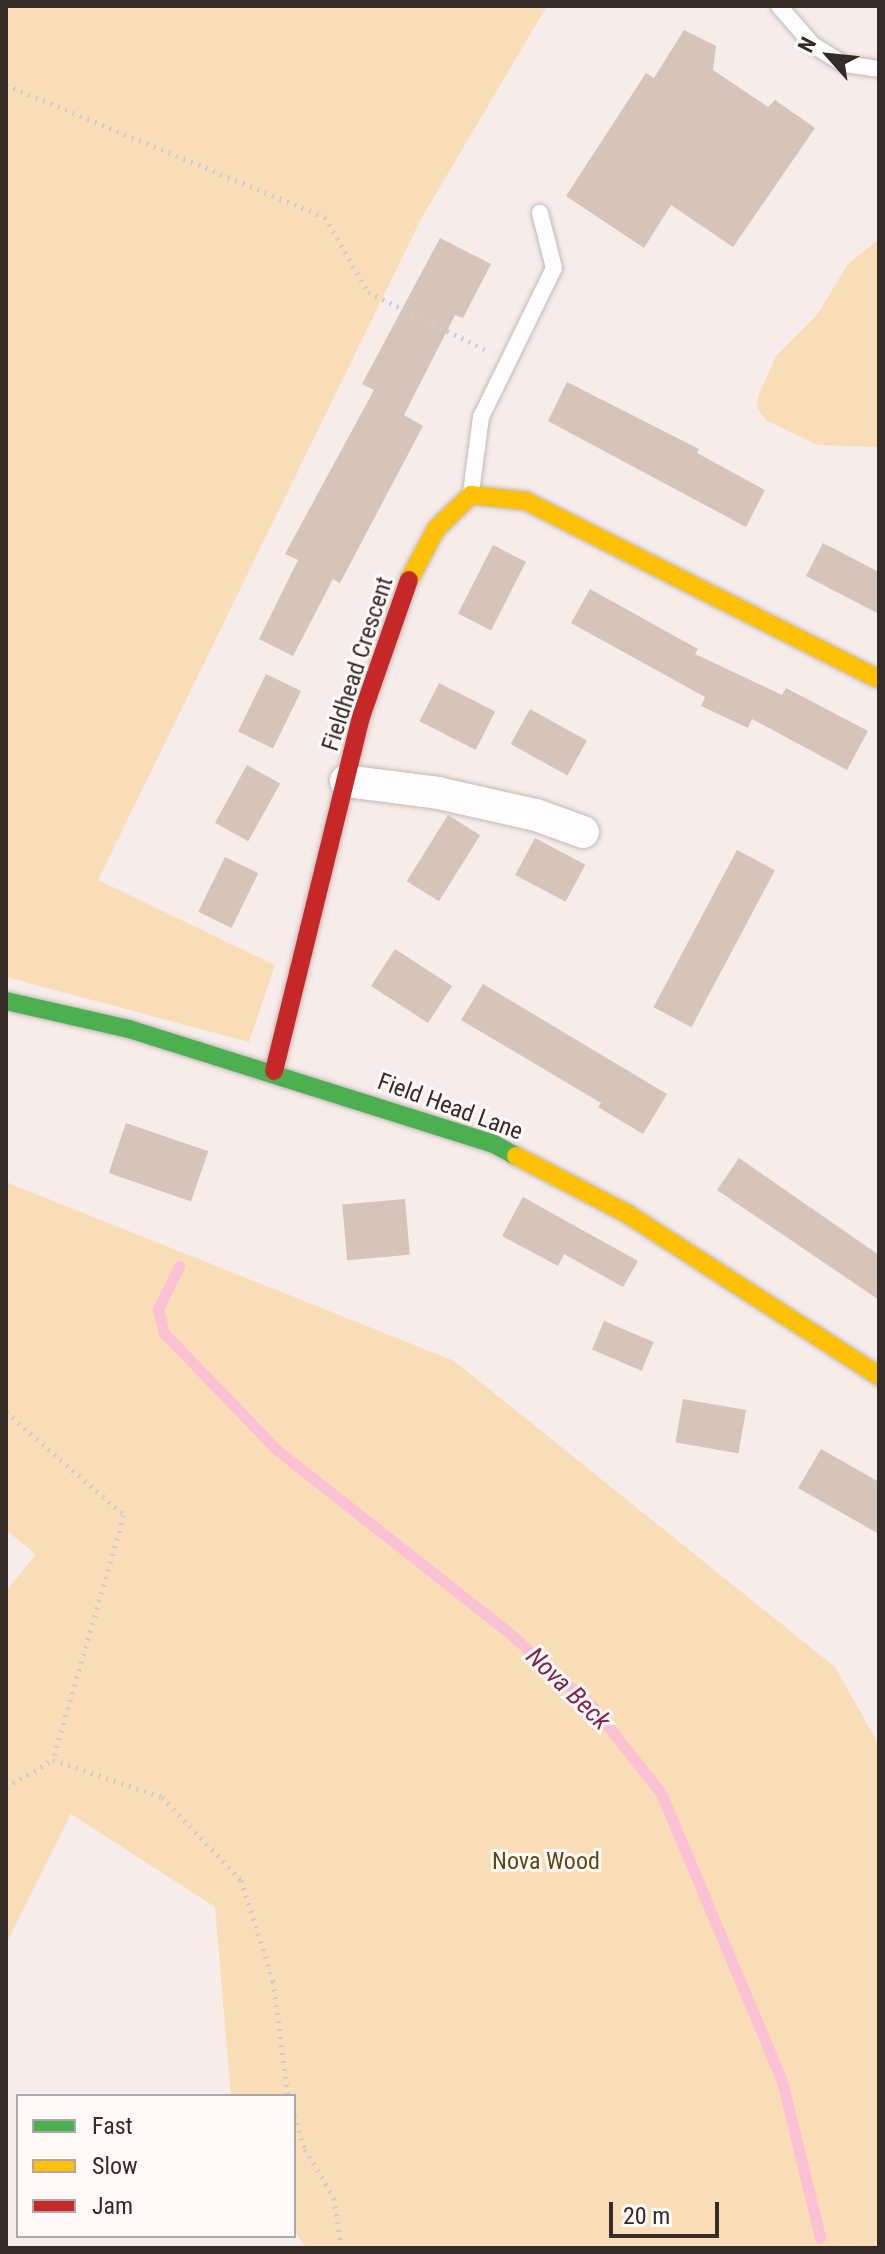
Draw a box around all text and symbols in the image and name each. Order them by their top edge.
north arrow [789,16,869,96]
text: N [793,33,821,57]
street label: Fieldhead Crescent [316,573,400,755]
street label: Field Head Lane [374,1067,526,1147]
water label: Nova Beck [519,1641,617,1737]
park label: Nova Wood [492,1848,600,1876]
legend [16,2094,296,2238]
text: Fast [92,2112,133,2140]
text: Slow [92,2152,138,2180]
scale bar [613,2186,723,2236]
text: Jam [92,2192,133,2220]
text: 20 m [623,2202,670,2230]

